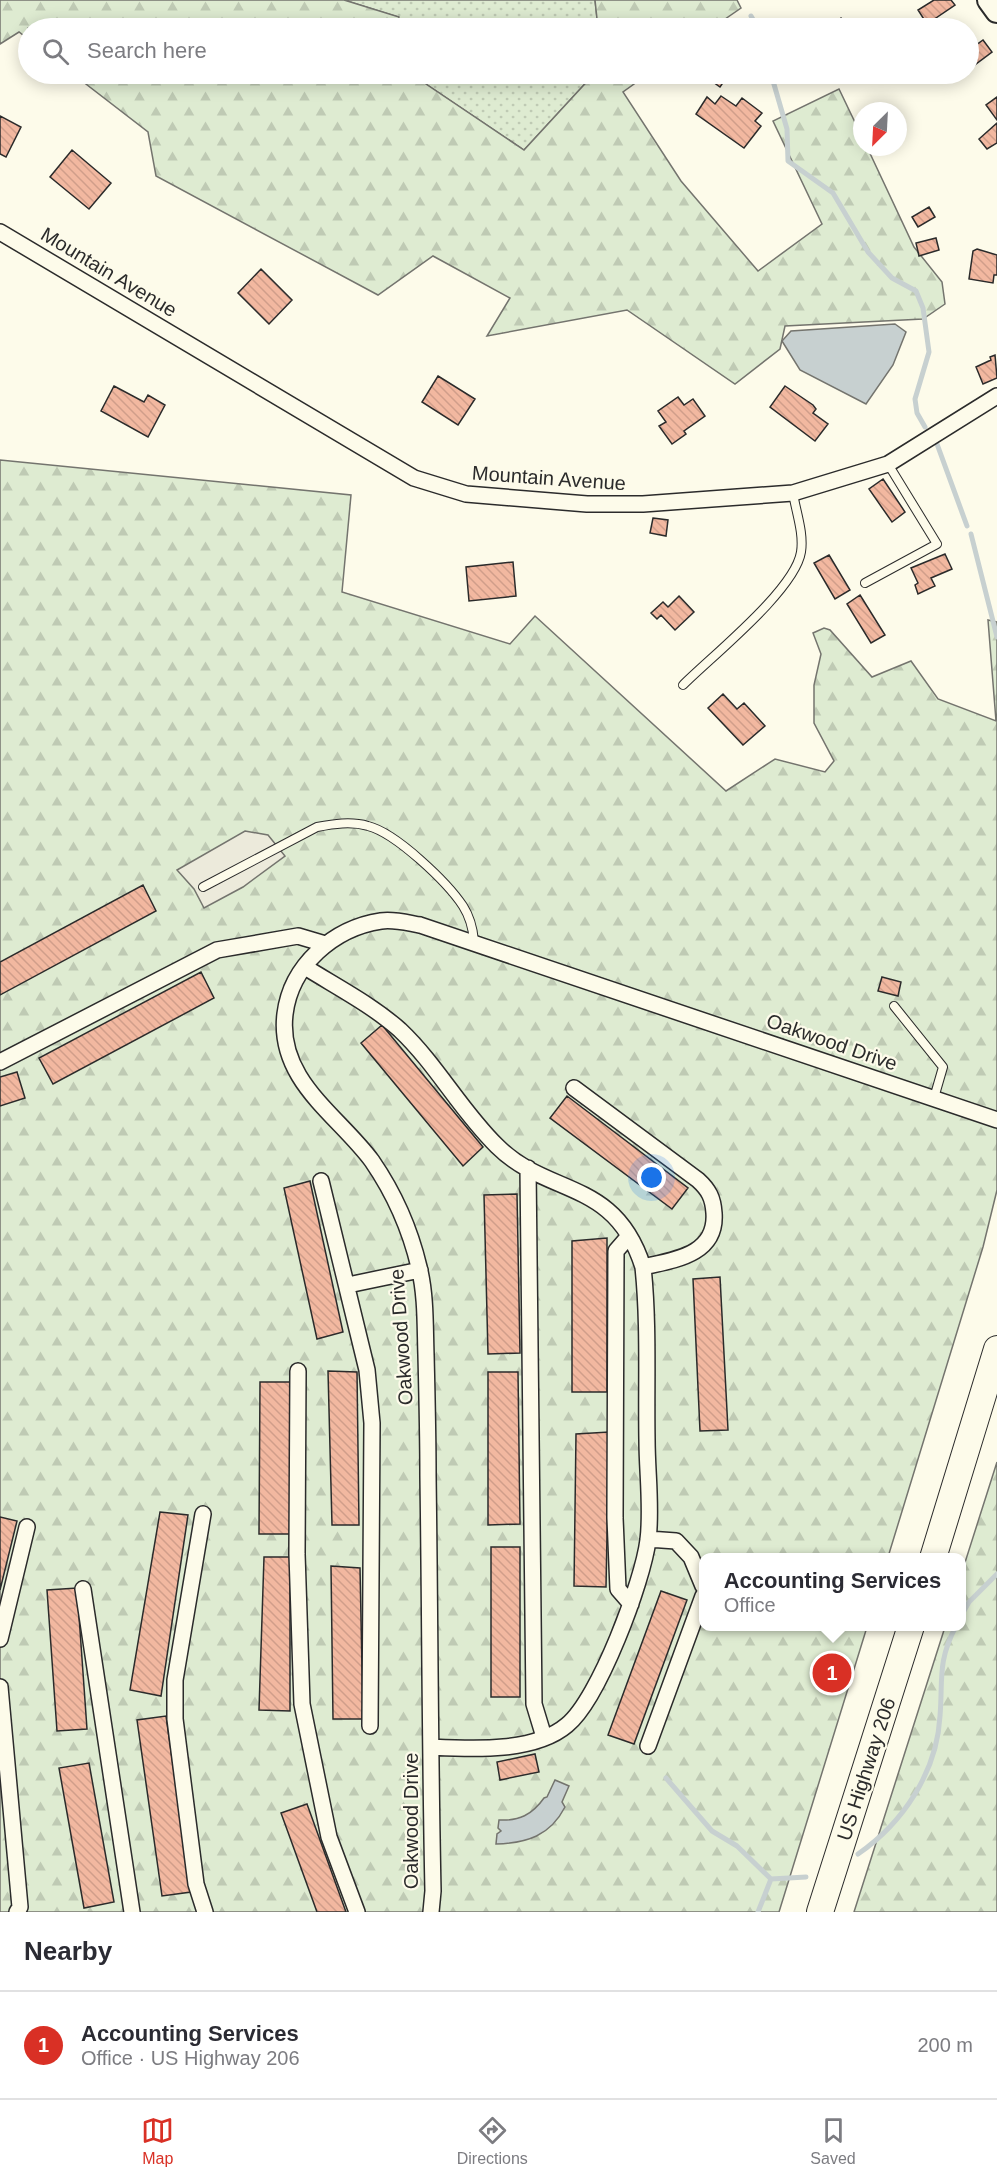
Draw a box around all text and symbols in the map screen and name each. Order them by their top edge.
search box [18,18,979,84]
icon: search [39,35,72,68]
text: Search here [87,38,207,63]
north arrow [853,102,907,156]
street label: Mountain Avenue [37,223,181,321]
street label: Mountain Avenue [471,462,627,494]
street label: Oakwood Drive [764,1009,900,1075]
your location [637,1163,666,1192]
street label: Oakwood Drive [385,1268,417,1406]
popup [699,1553,966,1631]
text: Accounting Services [724,1568,941,1593]
text: Office [724,1594,776,1616]
pin: 1 [812,1650,852,1696]
street label: US Highway 206 [833,1695,899,1843]
street label: Oakwood Drive [400,1753,422,1889]
text: Nearby [24,1936,112,1966]
text: Accounting Services [81,2021,299,2046]
text: 1 [38,2034,49,2056]
text: 200 m [917,2034,973,2056]
text: Office · US Highway 206 [81,2047,300,2069]
tab: Map [141,2114,174,2168]
tab: Directions [457,2114,528,2168]
tab: Saved [810,2114,856,2168]

